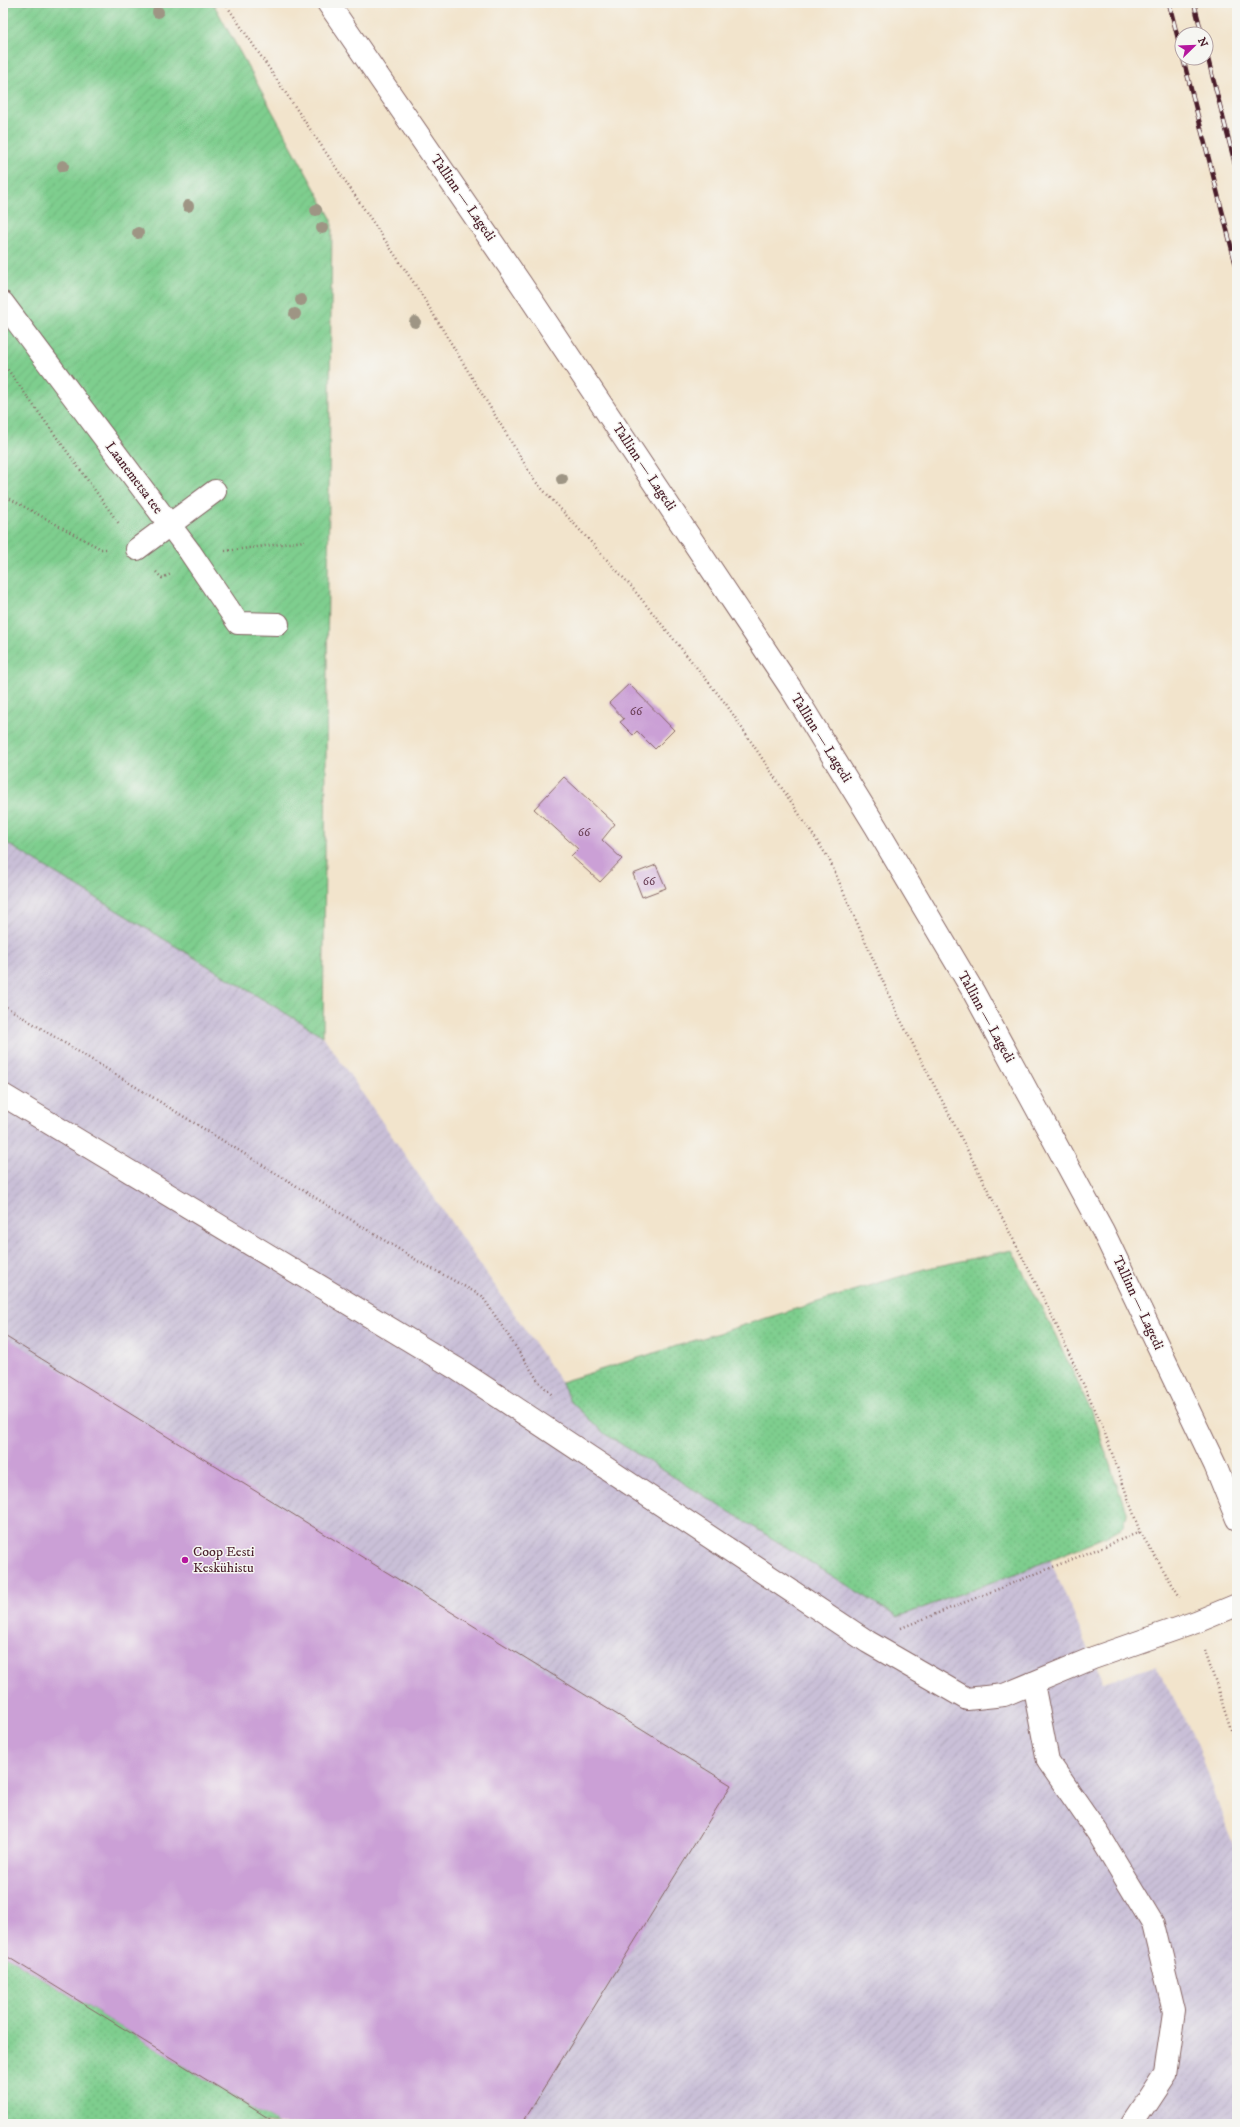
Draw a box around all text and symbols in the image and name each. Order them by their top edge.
north arrow [1174,26,1214,66]
text: N [1194,36,1210,49]
street label: Tallinn — Lagedi [426,151,500,245]
street label: Tallinn — Lagedi [608,420,680,515]
street label: Laanemetsa tee [101,438,167,518]
street label: Tallinn — Lagedi [786,690,856,786]
house number: 66 [630,704,643,719]
house number: 66 [578,825,591,840]
house number: 66 [643,874,656,889]
street label: Tallinn — Lagedi [953,968,1019,1066]
street label: Tallinn — Lagedi [1108,1253,1168,1353]
place label: Coop Eesti Keskühistu [193,1543,255,1577]
marker: Coop Eesti Keskühistu [180,1555,190,1565]

